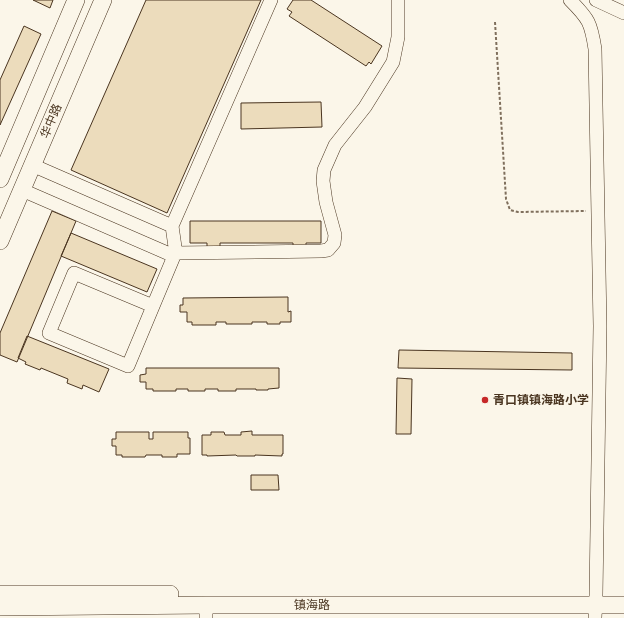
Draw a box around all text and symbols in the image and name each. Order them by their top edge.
street label: 华中路 [37,101,64,140]
place label: 青口镇镇海路小学 [493,392,589,407]
marker: 青口镇镇海路小学 [480,395,490,405]
street label: 镇海路 [294,597,330,612]

